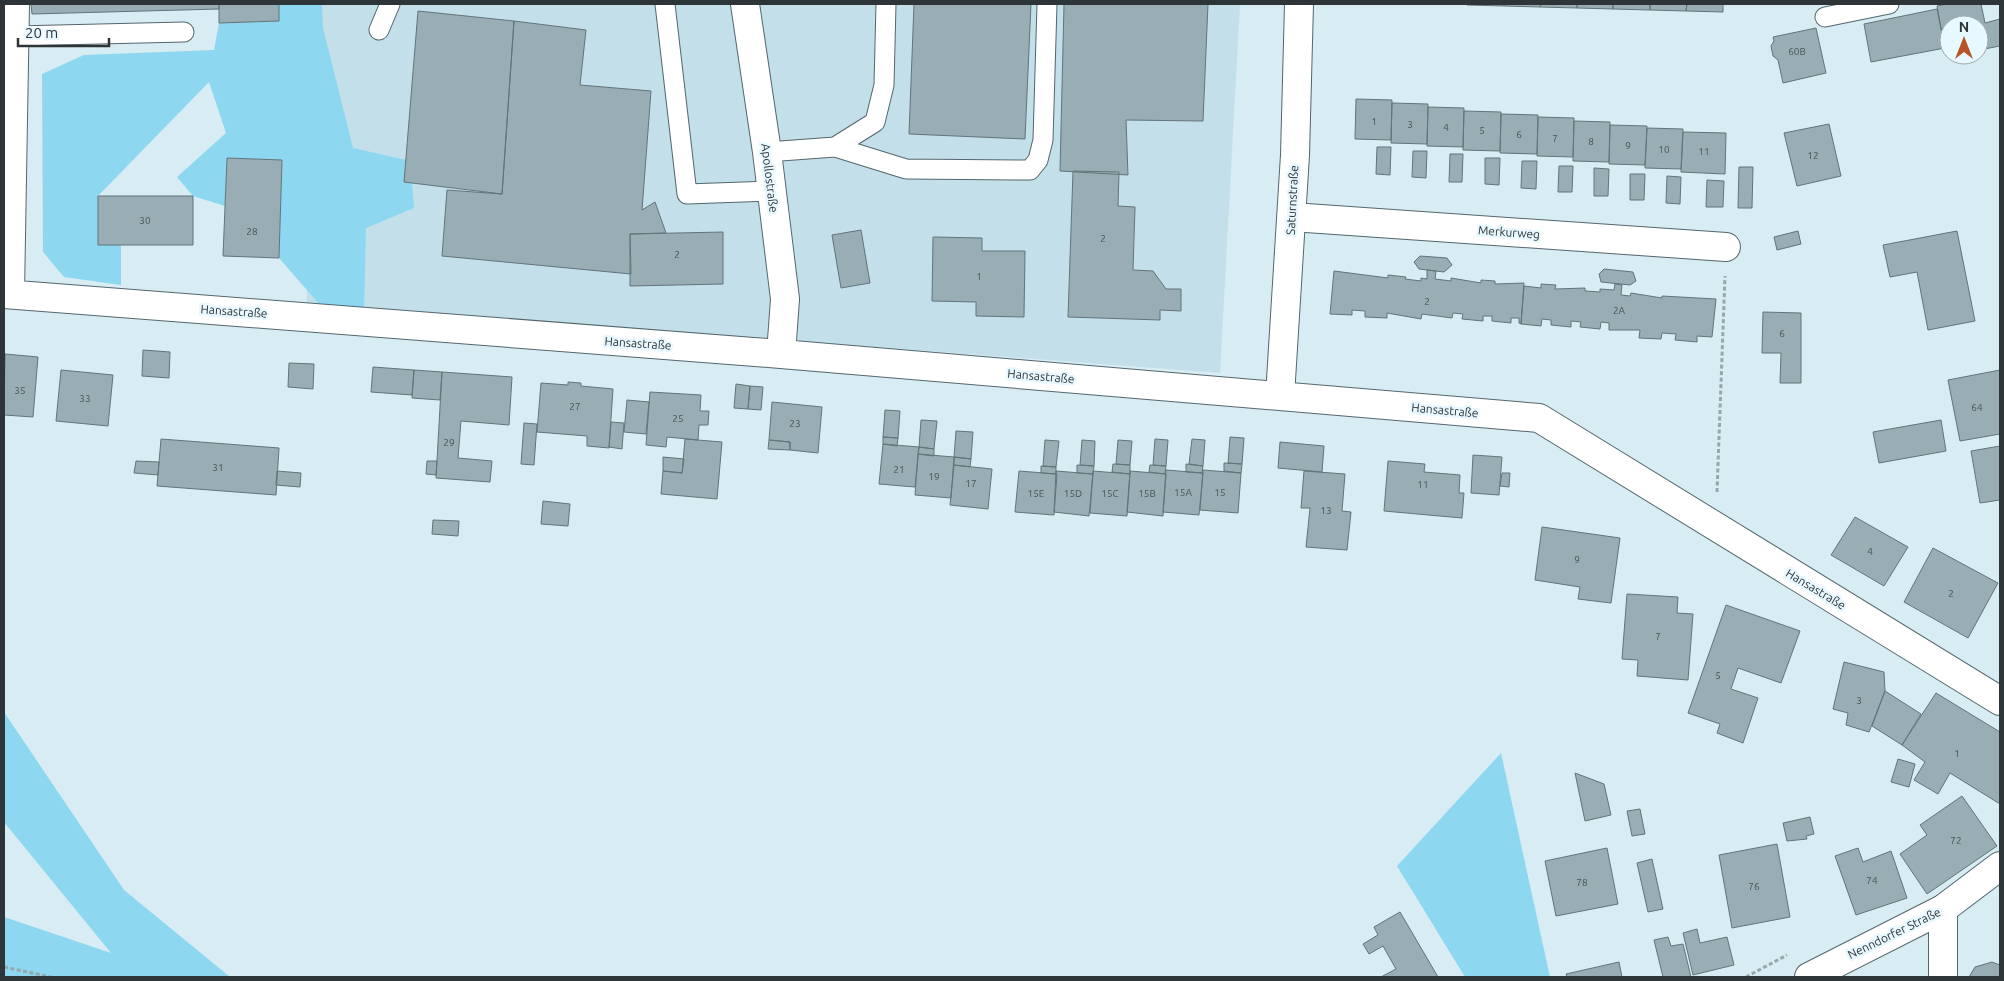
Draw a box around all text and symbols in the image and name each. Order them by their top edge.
scale bar [18,15,109,47]
north arrow [1939,15,1989,65]
text: N [1959,19,1969,35]
text: 20 m [25,24,58,41]
house number: 60B [1788,46,1806,57]
house number: 1 [1371,116,1377,127]
house number: 3 [1407,119,1413,130]
house number: 4 [1443,122,1449,133]
house number: 5 [1479,125,1485,136]
house number: 6 [1516,129,1522,140]
house number: 7 [1552,133,1558,144]
house number: 8 [1588,136,1594,147]
house number: 9 [1625,140,1631,151]
street label: Apollostraße [759,143,781,213]
house number: 10 [1658,144,1670,155]
house number: 11 [1698,146,1710,157]
house number: 12 [1807,150,1819,161]
street label: Saturnstraße [1284,165,1300,235]
house number: 30 [139,215,151,226]
street label: Merkurweg [1478,223,1540,241]
house number: 28 [246,226,258,237]
house number: 2 [1100,233,1106,244]
house number: 2 [674,249,680,260]
house number: 1 [976,271,982,282]
house number: 2 [1424,296,1430,307]
street label: Hansastraße [200,302,268,320]
house number: 2A [1613,305,1626,316]
house number: 6 [1779,328,1785,339]
street label: Hansastraße [604,334,672,352]
street label: Hansastraße [1007,367,1075,385]
house number: 35 [14,385,26,396]
house number: 33 [79,393,91,404]
house number: 27 [569,401,581,412]
street label: Hansastraße [1411,401,1479,419]
house number: 64 [1971,402,1983,413]
house number: 25 [672,413,684,424]
house number: 23 [789,418,801,429]
house number: 29 [443,437,455,448]
house number: 31 [212,462,224,473]
house number: 21 [893,464,905,475]
house number: 19 [928,471,940,482]
house number: 17 [965,478,977,489]
house number: 11 [1417,479,1429,490]
house number: 15A [1174,487,1192,498]
house number: 15 [1214,487,1226,498]
house number: 15E [1028,488,1045,499]
house number: 15D [1064,488,1082,499]
house number: 15C [1101,488,1119,499]
house number: 15B [1138,488,1156,499]
house number: 13 [1320,505,1332,516]
house number: 4 [1867,546,1873,557]
house number: 9 [1574,554,1580,565]
street label: Hansastraße [1784,566,1848,612]
house number: 2 [1948,588,1954,599]
house number: 7 [1655,631,1661,642]
house number: 5 [1715,670,1721,681]
house number: 3 [1856,695,1862,706]
house number: 1 [1954,748,1960,759]
house number: 72 [1950,835,1962,846]
house number: 74 [1866,875,1878,886]
house number: 78 [1576,877,1588,888]
house number: 76 [1748,881,1760,892]
street label: Nenndorfer Straße [1846,905,1942,961]

